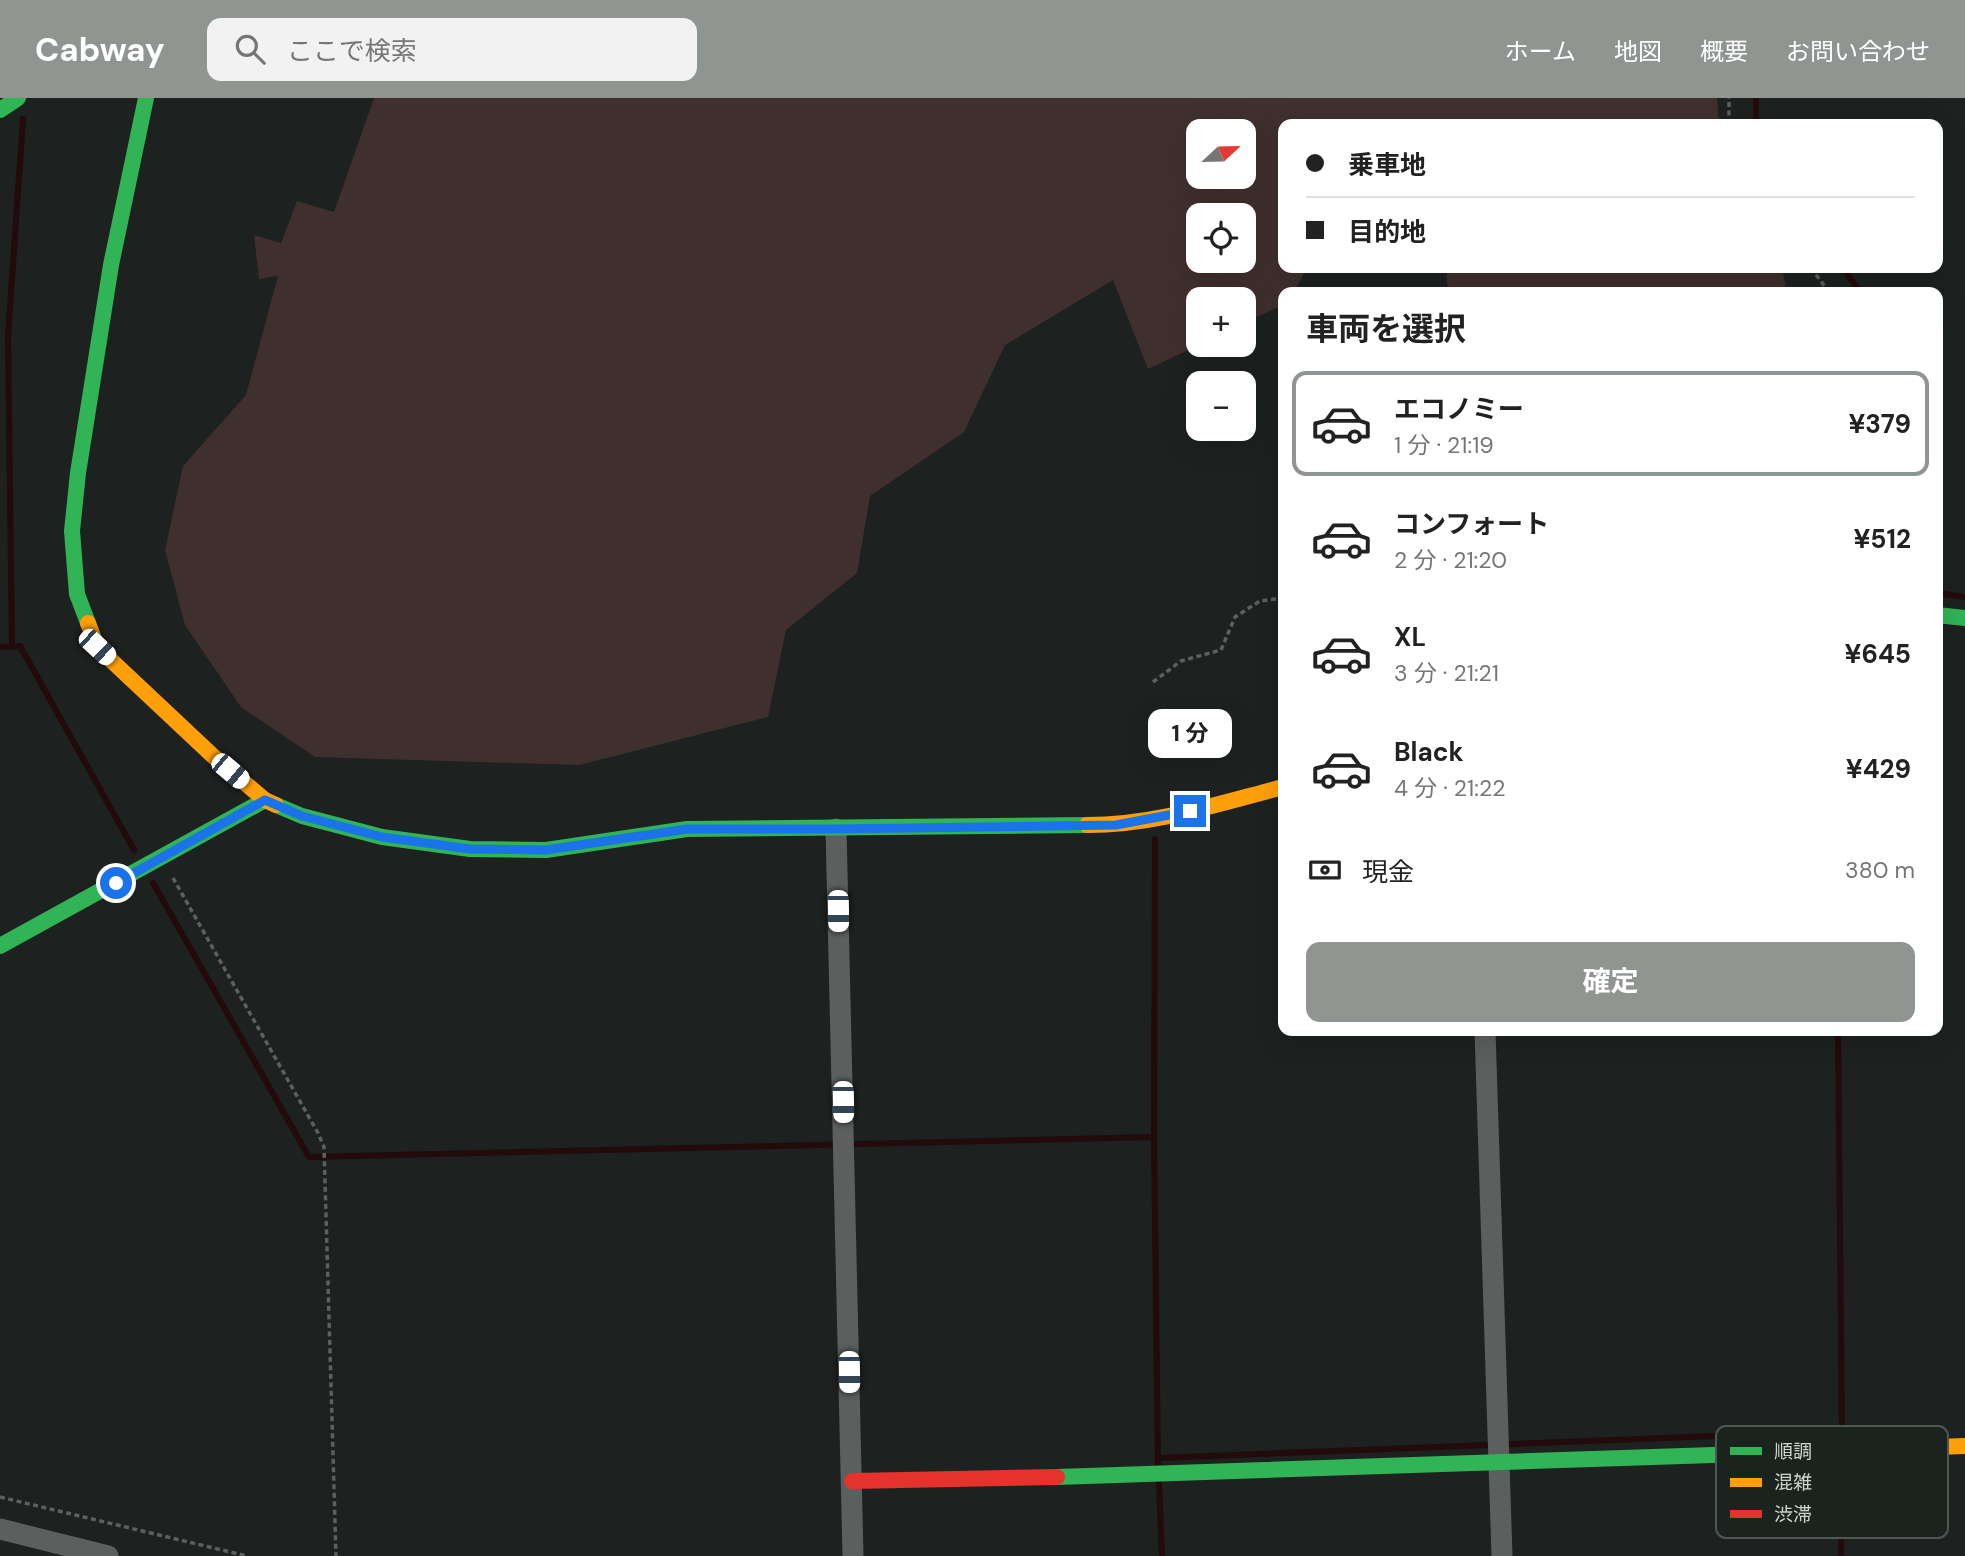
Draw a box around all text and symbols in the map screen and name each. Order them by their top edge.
search box [207,18,697,81]
text: Cabway [35,28,165,71]
icon: search [231,30,269,68]
text: ここで検索 [287,34,417,68]
text: ホーム [1505,36,1576,67]
text: 地図 [1614,36,1662,67]
text: 概要 [1700,36,1748,67]
text: お問い合わせ [1786,36,1930,67]
north arrow [1186,119,1256,189]
map controls [1186,119,1256,441]
text: 乗車地 [1348,148,1426,182]
button: locate [1186,203,1256,273]
text: 目的地 [1348,215,1426,249]
button: + [1186,287,1256,357]
text: 車両を選択 [1306,308,1466,350]
button: − [1186,371,1256,441]
icon: car [1310,392,1373,455]
text: エコノミー [1394,392,1524,426]
text: ¥379 [1848,407,1911,441]
text: 1 分 · 21:19 [1394,430,1494,460]
icon: car [1310,507,1373,570]
text: コンフォート [1394,507,1549,541]
text: ¥512 [1853,522,1911,556]
text: 2 分 · 21:20 [1394,545,1507,575]
text: XL [1394,620,1426,654]
icon: car [1310,622,1373,685]
car [75,625,120,669]
text: ¥645 [1845,637,1911,671]
text: 3 分 · 21:21 [1394,658,1499,688]
callout: 1 分 [1148,710,1232,758]
text: 1 分 [1172,718,1208,748]
text: Black [1394,735,1464,769]
icon: car [1310,737,1373,800]
car [208,749,253,793]
text: ¥429 [1846,752,1911,786]
text: 4 分 · 21:22 [1394,773,1505,803]
route end [1174,795,1206,827]
icon: cash [1306,851,1344,889]
text: 現金 [1362,855,1414,889]
text: 380 m [1845,855,1915,885]
route start [100,867,132,899]
car [828,890,849,932]
button: 確定 [1306,942,1915,1022]
car [833,1081,854,1123]
car [839,1351,860,1393]
legend [1716,1426,1948,1538]
text: 順調 [1774,1439,1812,1464]
text: 混雑 [1774,1470,1812,1495]
text: 渋滞 [1774,1502,1812,1527]

